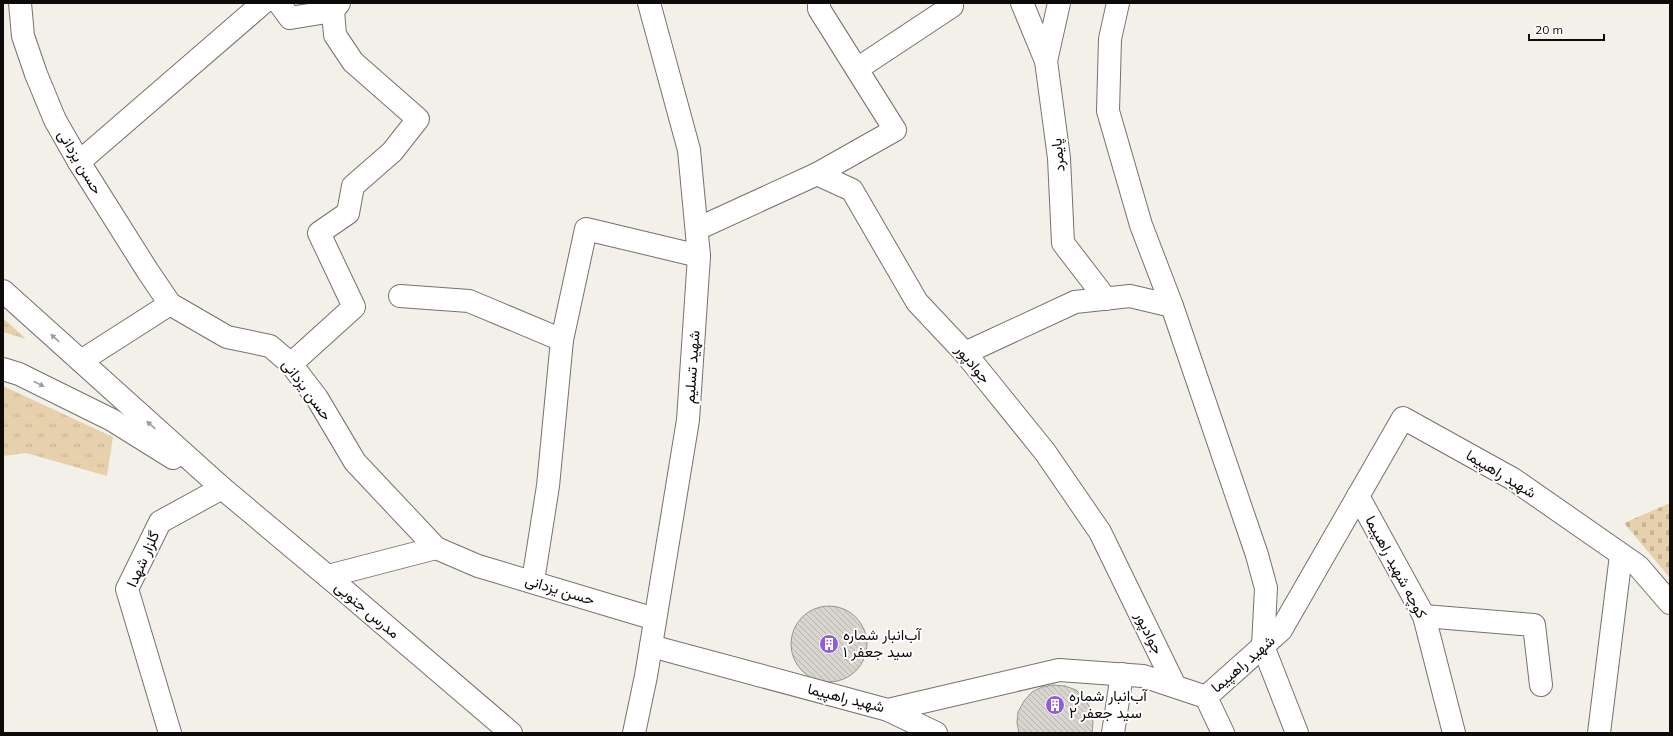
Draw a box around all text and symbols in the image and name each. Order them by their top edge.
scale bar [1529,16,1604,42]
text: 20 m [1535,22,1563,37]
street label: حسن یزدانی [53,126,107,198]
street label: پایمرد [1046,137,1070,173]
street label: شهید تسلیم [679,329,705,404]
one-way arrow [50,333,60,342]
street label: جوادپور [950,340,995,388]
street label: حسن یزدانی [277,355,337,425]
one-way arrow [33,381,45,387]
one-way arrow [146,420,157,429]
street label: شهید راهپیما [1462,445,1540,503]
street label: کوچه شهید راهپیما [1360,512,1432,622]
street label: گلزار شهدا [122,527,163,590]
street label: حسن یزدانی [523,570,597,610]
street label: مدرس جنوبی [330,577,404,643]
street label: جوادپور [1130,608,1168,657]
place label: آب‌انبار شماره ۱ سید جعفر [843,625,922,661]
street label: شهید راهپیما [1207,631,1279,697]
building icon: آب‌انبار شماره ۱ سید جعفر [818,633,840,655]
street label: شهید راهپیما [805,679,887,717]
place label: آب‌انبار شماره ۲ سید جعفر [1069,686,1148,722]
building icon: آب‌انبار شماره ۲ سید جعفر [1044,694,1066,716]

